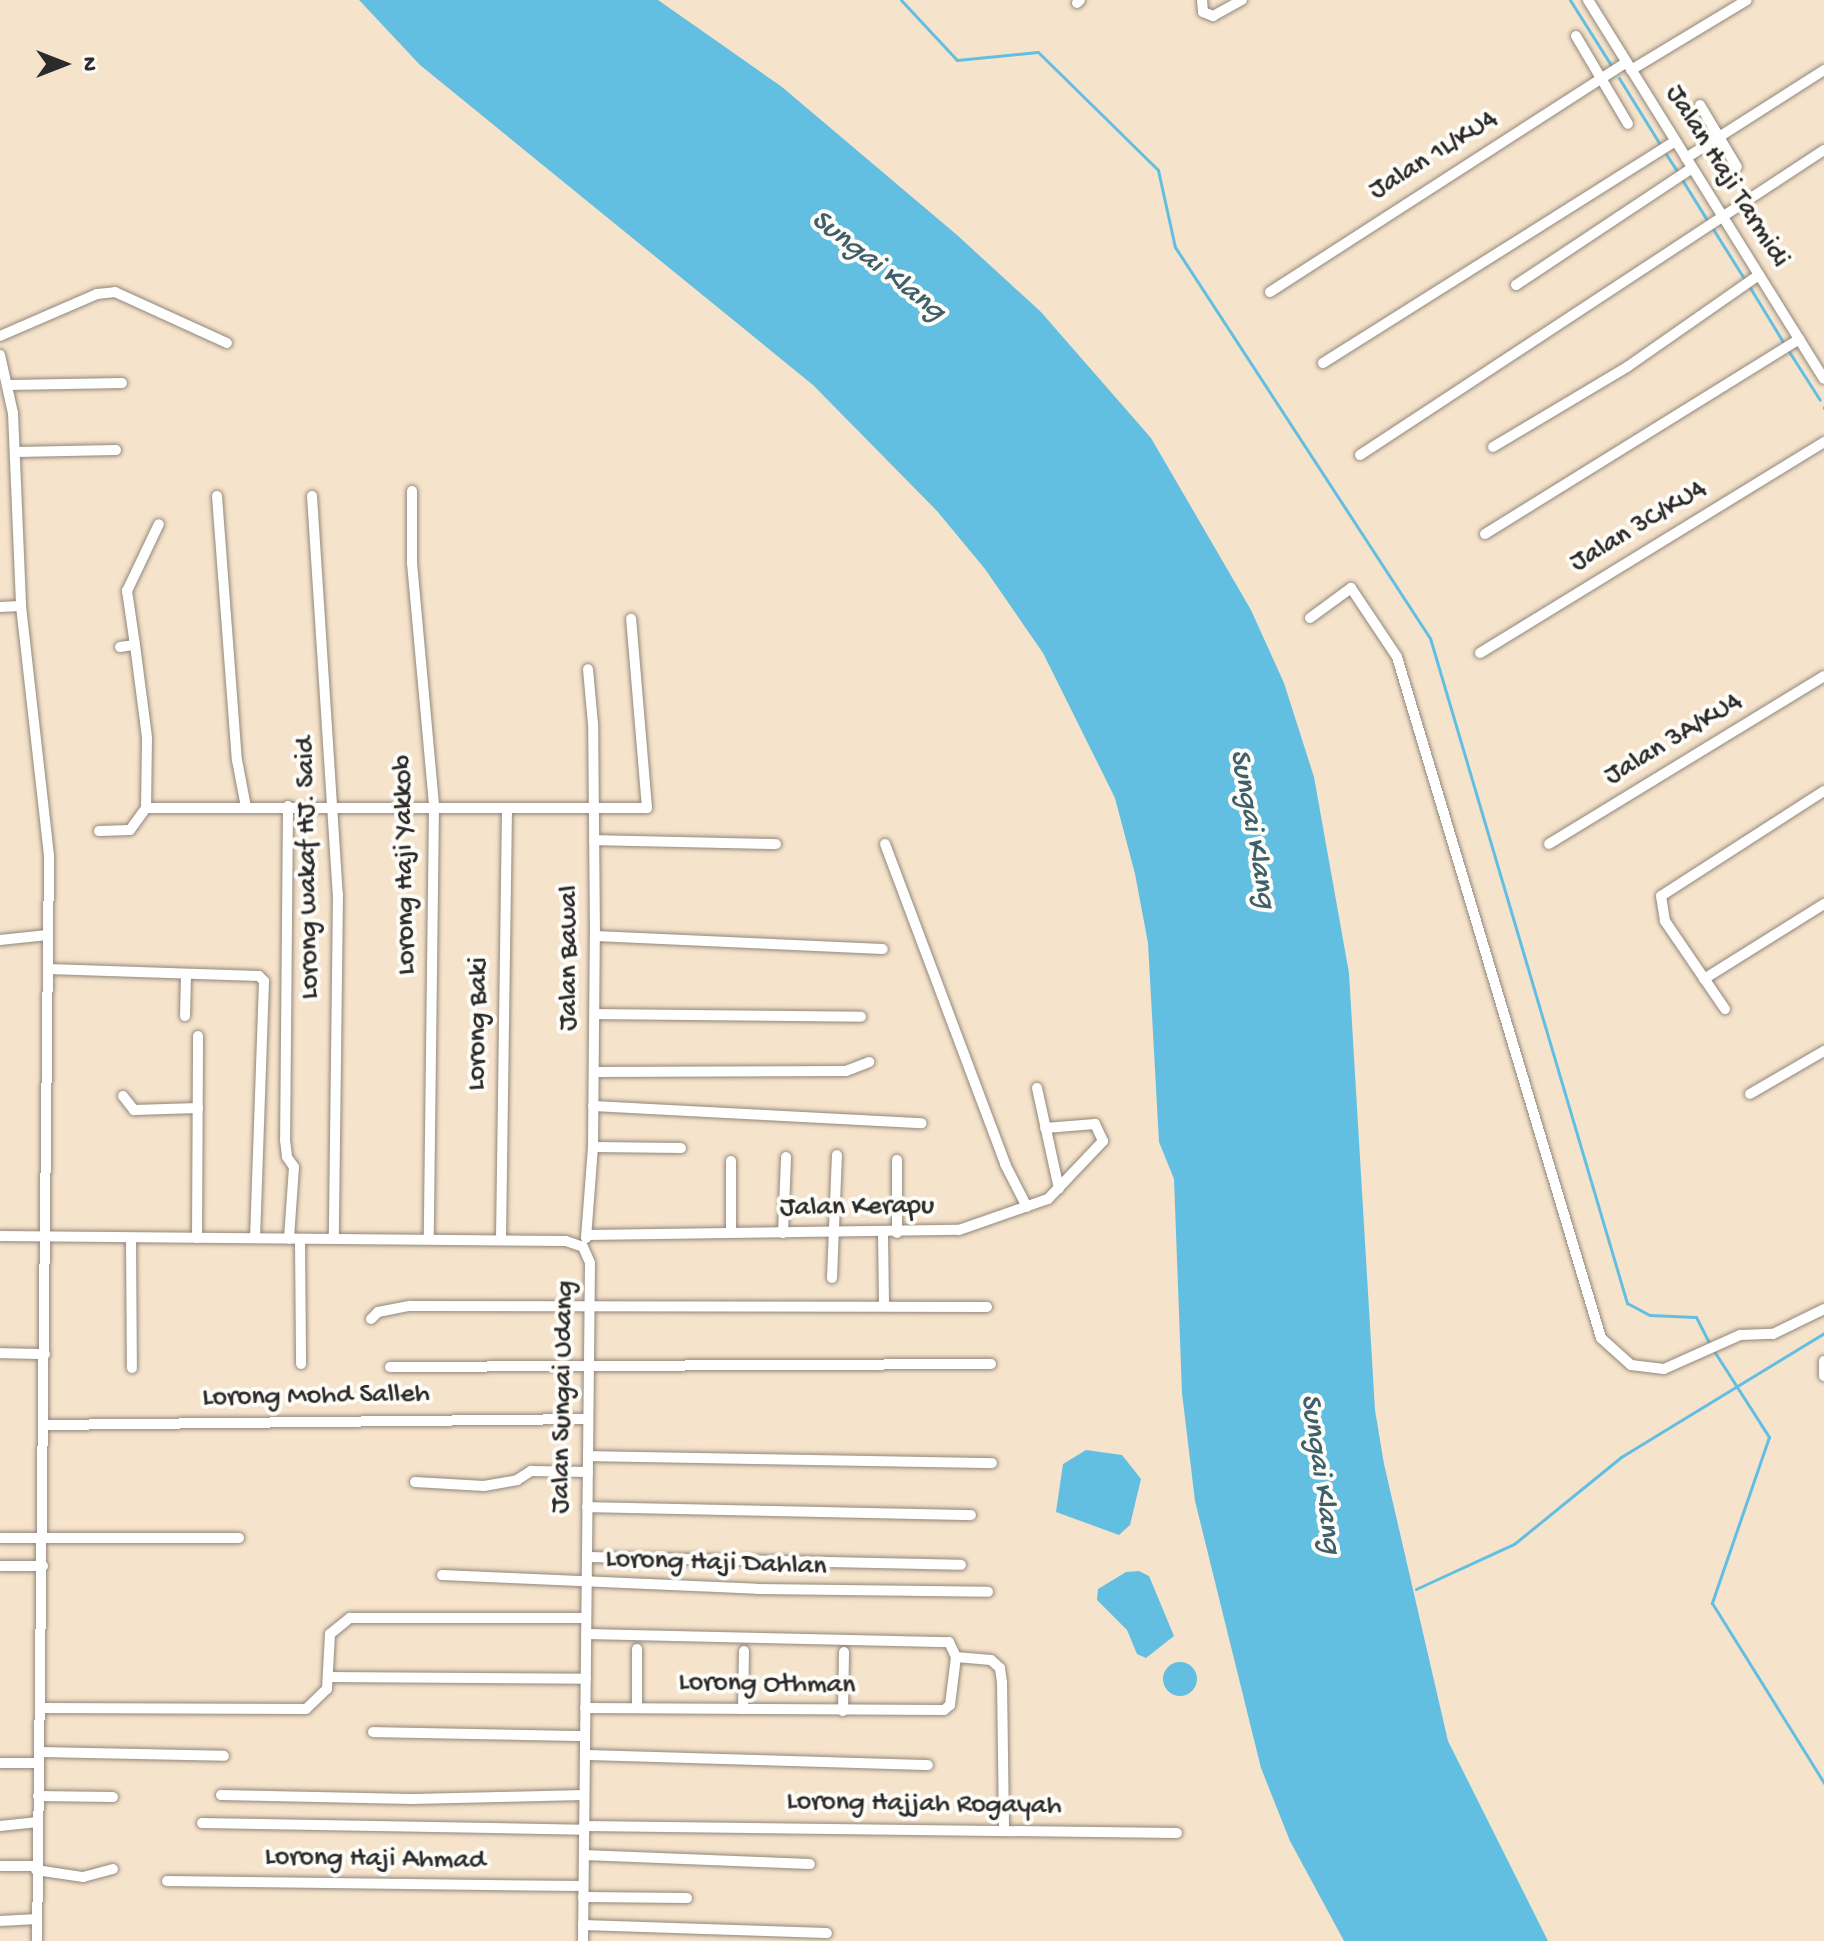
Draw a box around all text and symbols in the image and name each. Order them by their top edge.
north arrow [24,24,104,104]
text: N [75,57,101,71]
street label: Jalan Haji Tarmidi [1656,79,1796,275]
street label: Jalan 1L/KU4 [1364,103,1504,209]
water label: Sungai Klang [803,203,951,331]
street label: Jalan 3C/KU4 [1565,473,1713,581]
street label: Jalan 3A/KU4 [1599,686,1749,794]
street label: Lorong wakaf HJ. Said [290,736,328,1000]
water label: Sungai Klang [1219,747,1283,911]
street label: Lorong Haji Yakkob [387,755,425,975]
street label: Jalan Bawal [553,885,587,1031]
street label: Lorong Baki [461,957,497,1091]
street label: Jalan Kerapu [780,1190,934,1226]
street label: Jalan Sungai Udang [545,1280,583,1514]
street label: Lorong Mohd Salleh [202,1378,430,1416]
water label: Sungai Klang [1290,1392,1348,1556]
street label: Lorong Haji Dahlan [605,1543,827,1585]
street label: Lorong Othman [678,1667,856,1703]
street label: Lorong Hajjah Rogayah [786,1786,1062,1824]
street label: Lorong Haji Ahmad [264,1841,486,1879]

